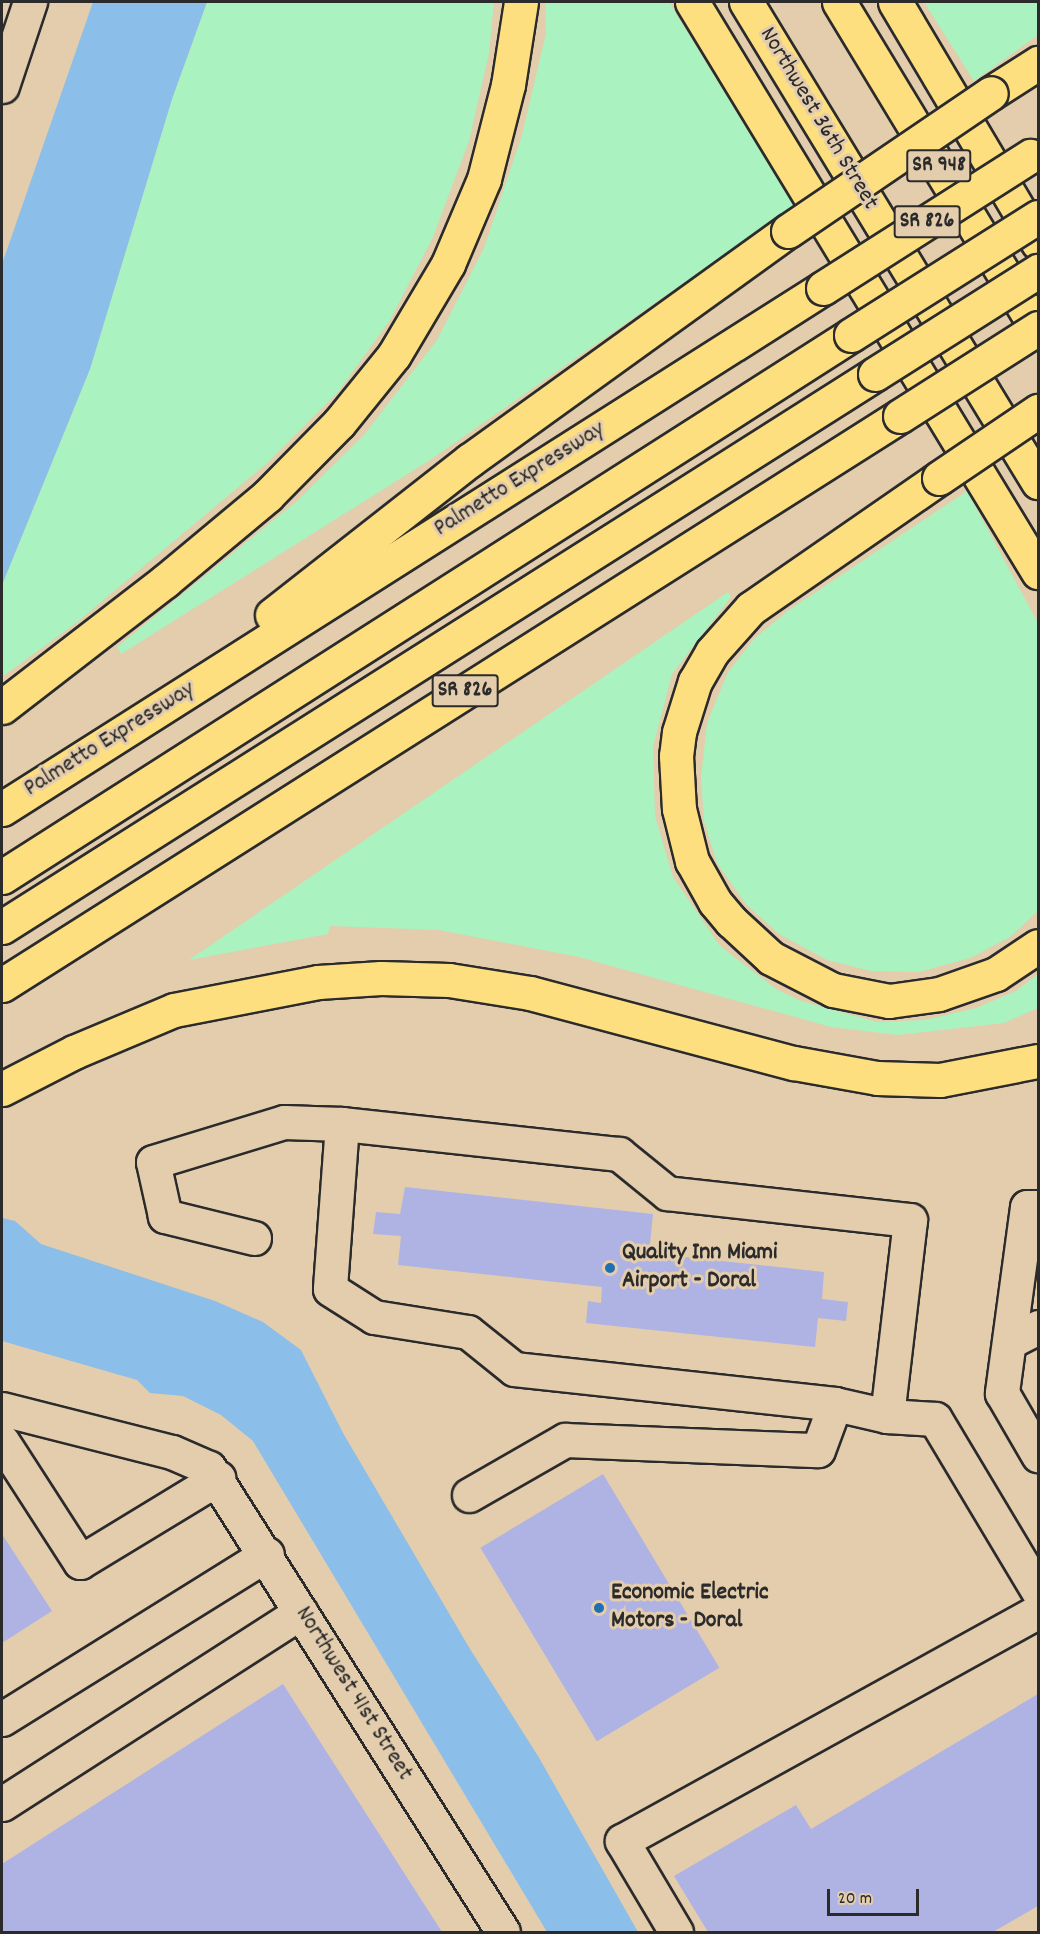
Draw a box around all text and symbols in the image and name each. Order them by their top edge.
street label: Northwest 36th Street [752,23,884,215]
road number: SR 948 [906,147,972,185]
road number: SR 826 [892,203,962,241]
street label: Palmetto Expressway [429,416,611,544]
road number: SR 826 [430,672,500,710]
street label: Palmetto Expressway [19,676,201,804]
place label: Quality Inn Miami Airport - Doral [622,1240,777,1296]
marker: Quality Inn Miami Airport - Doral [603,1261,617,1275]
place label: Economic Electric Motors - Doral [611,1580,769,1636]
marker: Economic Electric Motors - Doral [592,1601,606,1615]
street label: Northwest 41st Street [288,1602,418,1786]
scale bar [830,1877,922,1915]
text: 20 m [838,1887,872,1912]

